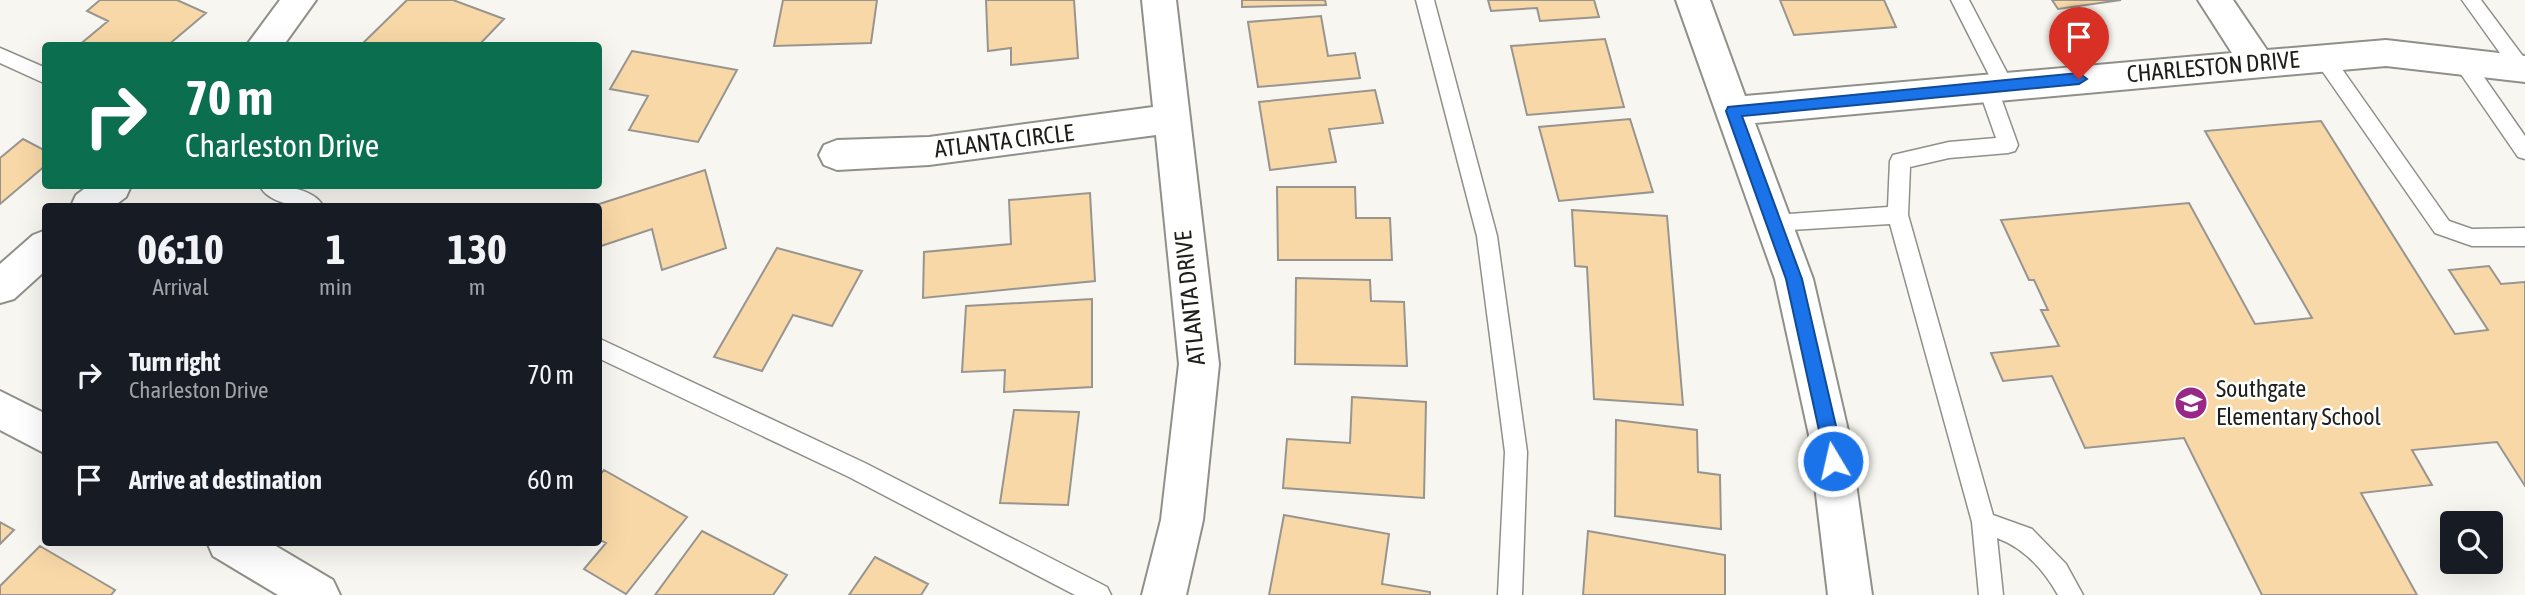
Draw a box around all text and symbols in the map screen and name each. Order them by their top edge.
pin [2049,7,2109,79]
icon: arrive [2060,18,2098,56]
street label: CHARLESTON DRIVE [2126,46,2300,87]
text: 70 m [185,69,273,125]
icon: right [70,70,161,161]
street label: ATLANTA CIRCLE [933,119,1075,162]
text: Charleston Drive [185,127,379,164]
text: 06:10 [137,225,224,273]
text: 1 [326,225,345,273]
text: 130 [447,225,507,273]
street label: ATLANTA DRIVE [1169,230,1210,366]
text: Arrival [152,274,209,300]
text: min [319,274,352,300]
text: m [469,274,485,300]
text: Turn right [129,347,220,377]
icon: right [70,356,108,394]
text: 70 m [527,360,574,390]
place label: Southgate Elementary School [2216,375,2382,430]
text: Charleston Drive [129,377,269,403]
school or university icon: Southgate Elementary School [2172,384,2210,422]
position arrow [1796,424,1870,498]
icon: arrive [70,461,108,499]
text: Arrive at destination [129,465,322,495]
text: 60 m [527,465,574,495]
map controls [2440,511,2503,574]
button: search [2440,511,2503,574]

